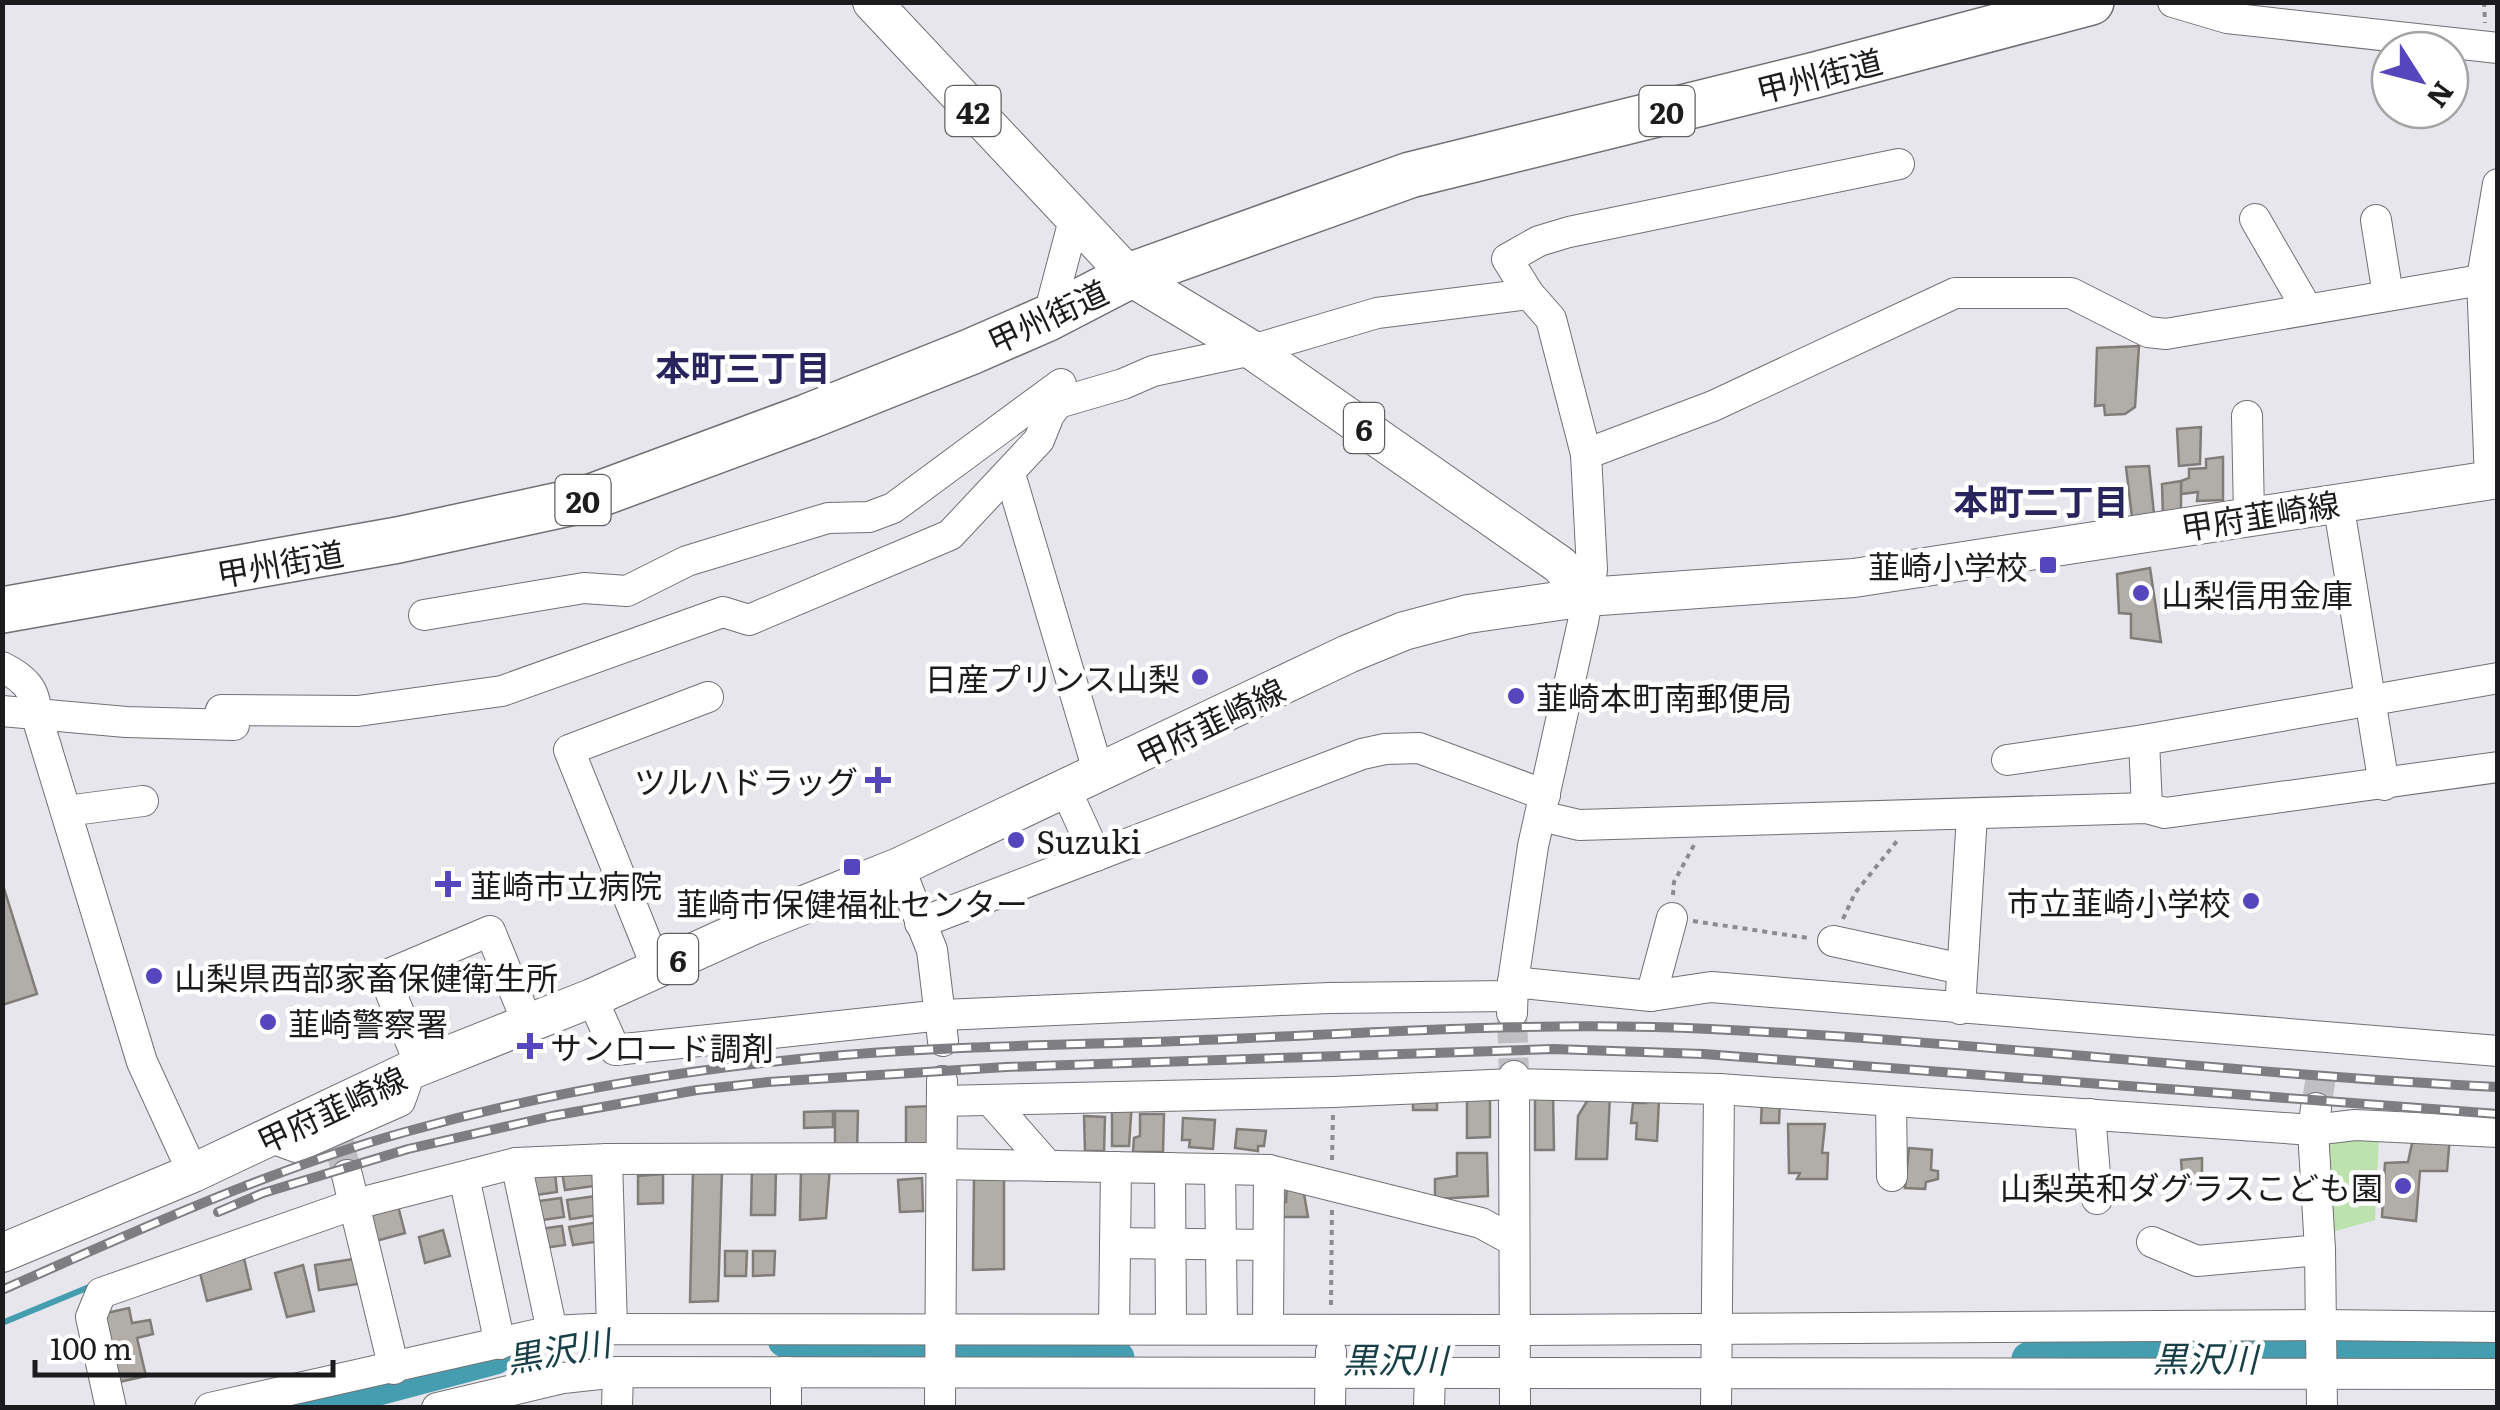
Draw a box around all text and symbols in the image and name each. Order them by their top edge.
north arrow [2370,30,2470,130]
street label: 甲州街道 [1751,35,1887,113]
text: N [2418,74,2466,118]
road number: 42 [946,86,1000,136]
road number: 20 [1640,86,1694,136]
street label: 甲州街道 [979,266,1115,364]
district label: 本町三丁目 [655,340,831,392]
road number: 6 [1344,403,1384,453]
district label: 本町二丁目 [1953,474,2129,526]
road number: 20 [556,475,610,525]
street label: 甲府韮崎線 [2177,478,2343,550]
street label: 甲州街道 [213,527,347,597]
place label: 韮崎小学校 [1868,541,2028,589]
marker: 韮崎小学校 [2037,554,2059,576]
place label: 山梨信用金庫 [2161,569,2353,617]
marker: 山梨信用金庫 [2130,582,2152,604]
place label: 日産プリンス山梨 [925,653,1180,701]
street label: 甲府韮崎線 [1128,664,1292,778]
marker: 日産プリンス山梨 [1189,666,1211,688]
place label: 韮崎本町南郵便局 [1536,672,1792,720]
marker: 韮崎本町南郵便局 [1505,685,1527,707]
place label: ツルハドラッグ [634,756,858,804]
marker: ツルハドラッグ [867,769,889,791]
place label: Suzuki [1036,816,1141,864]
marker: Suzuki [1005,829,1027,851]
marker: 韮崎市保健福祉センター [841,856,863,878]
place label: 韮崎市立病院 [470,860,662,908]
marker: 韮崎市立病院 [435,871,461,897]
place label: 市立韮崎小学校 [2007,877,2231,925]
place label: 韮崎市保健福祉センター [676,878,1028,926]
marker: 市立韮崎小学校 [2240,890,2262,912]
road number: 6 [658,934,698,984]
place label: 山梨県西部家畜保健衛生所 [174,952,558,1000]
marker: 山梨県西部家畜保健衛生所 [143,965,165,987]
place label: 韮崎警察署 [288,998,448,1046]
marker: 韮崎警察署 [257,1011,279,1033]
place label: サンロード調剤 [550,1022,774,1070]
marker: サンロード調剤 [519,1035,541,1057]
street label: 甲府韮崎線 [248,1052,414,1164]
place label: 山梨英和ダグラスこども園 [2000,1162,2383,1210]
marker: 山梨英和ダグラスこども園 [2392,1175,2414,1197]
water label: 黒沢川 [502,1314,618,1384]
scale bar [35,1315,332,1377]
text: 100 m [50,1325,132,1369]
water label: 黒沢川 [2152,1331,2261,1383]
water label: 黒沢川 [1342,1332,1451,1384]

